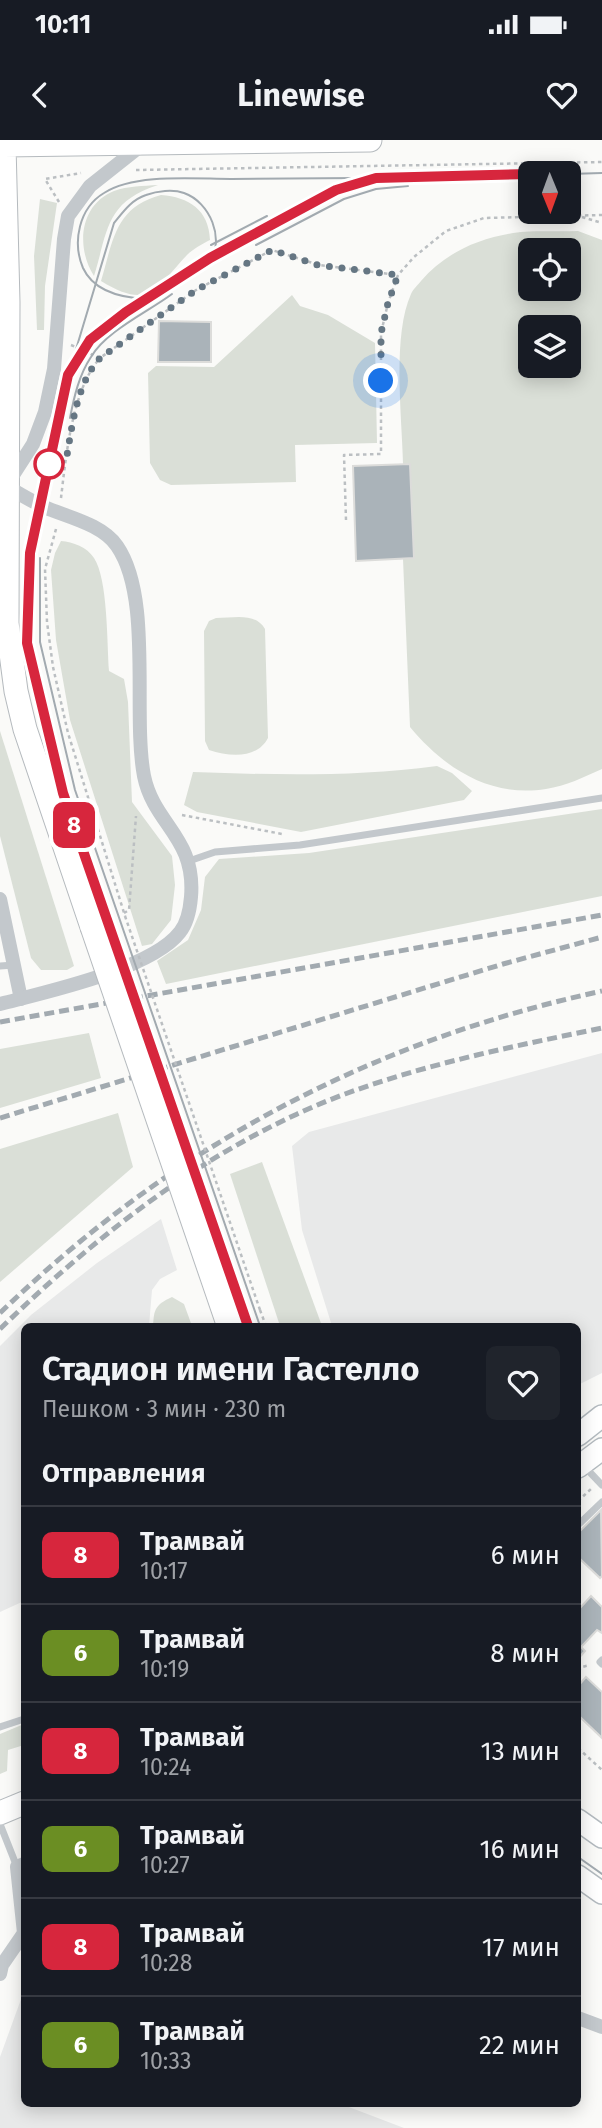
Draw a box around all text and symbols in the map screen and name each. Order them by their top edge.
text: 10:11 [35,9,91,40]
icon: back [21,76,59,114]
text: Linewise [237,76,365,114]
icon: heart [543,76,581,114]
north arrow [518,161,581,224]
map controls [518,161,581,378]
button: locate [518,238,581,301]
button: layers [518,315,581,378]
your location [363,363,398,398]
unlabelled marker [34,449,64,479]
line badge: 8 [51,802,97,848]
text: 8 [67,811,81,839]
button: heart [486,1346,560,1420]
text: Стадион имени Гастелло [42,1349,420,1389]
text: Пешком · 3 мин · 230 m [42,1395,286,1423]
text: Отправления [42,1458,205,1489]
text: Трамвай [140,1526,245,1557]
text: 6 мин [491,1540,560,1571]
text: 8 [74,1541,87,1569]
text: 10:17 [140,1557,188,1585]
text: Трамвай [140,1624,245,1655]
text: 8 мин [490,1638,560,1669]
text: 6 [74,1639,87,1667]
text: 10:19 [140,1655,189,1683]
text: Трамвай [140,1722,245,1753]
text: 13 мин [480,1736,560,1767]
text: 8 [74,1737,87,1765]
text: 10:24 [140,1753,191,1781]
text: Трамвай [140,1820,245,1851]
text: 16 мин [480,1834,560,1865]
text: 6 [74,1835,87,1863]
text: 10:27 [140,1851,190,1879]
text: Трамвай [140,1918,245,1949]
text: 17 мин [482,1932,560,1963]
text: 8 [74,1933,87,1961]
text: 10:28 [140,1949,192,1977]
text: Трамвай [140,2016,245,2047]
text: 22 мин [479,2030,560,2061]
text: 6 [74,2031,87,2059]
text: 10:33 [140,2047,191,2075]

